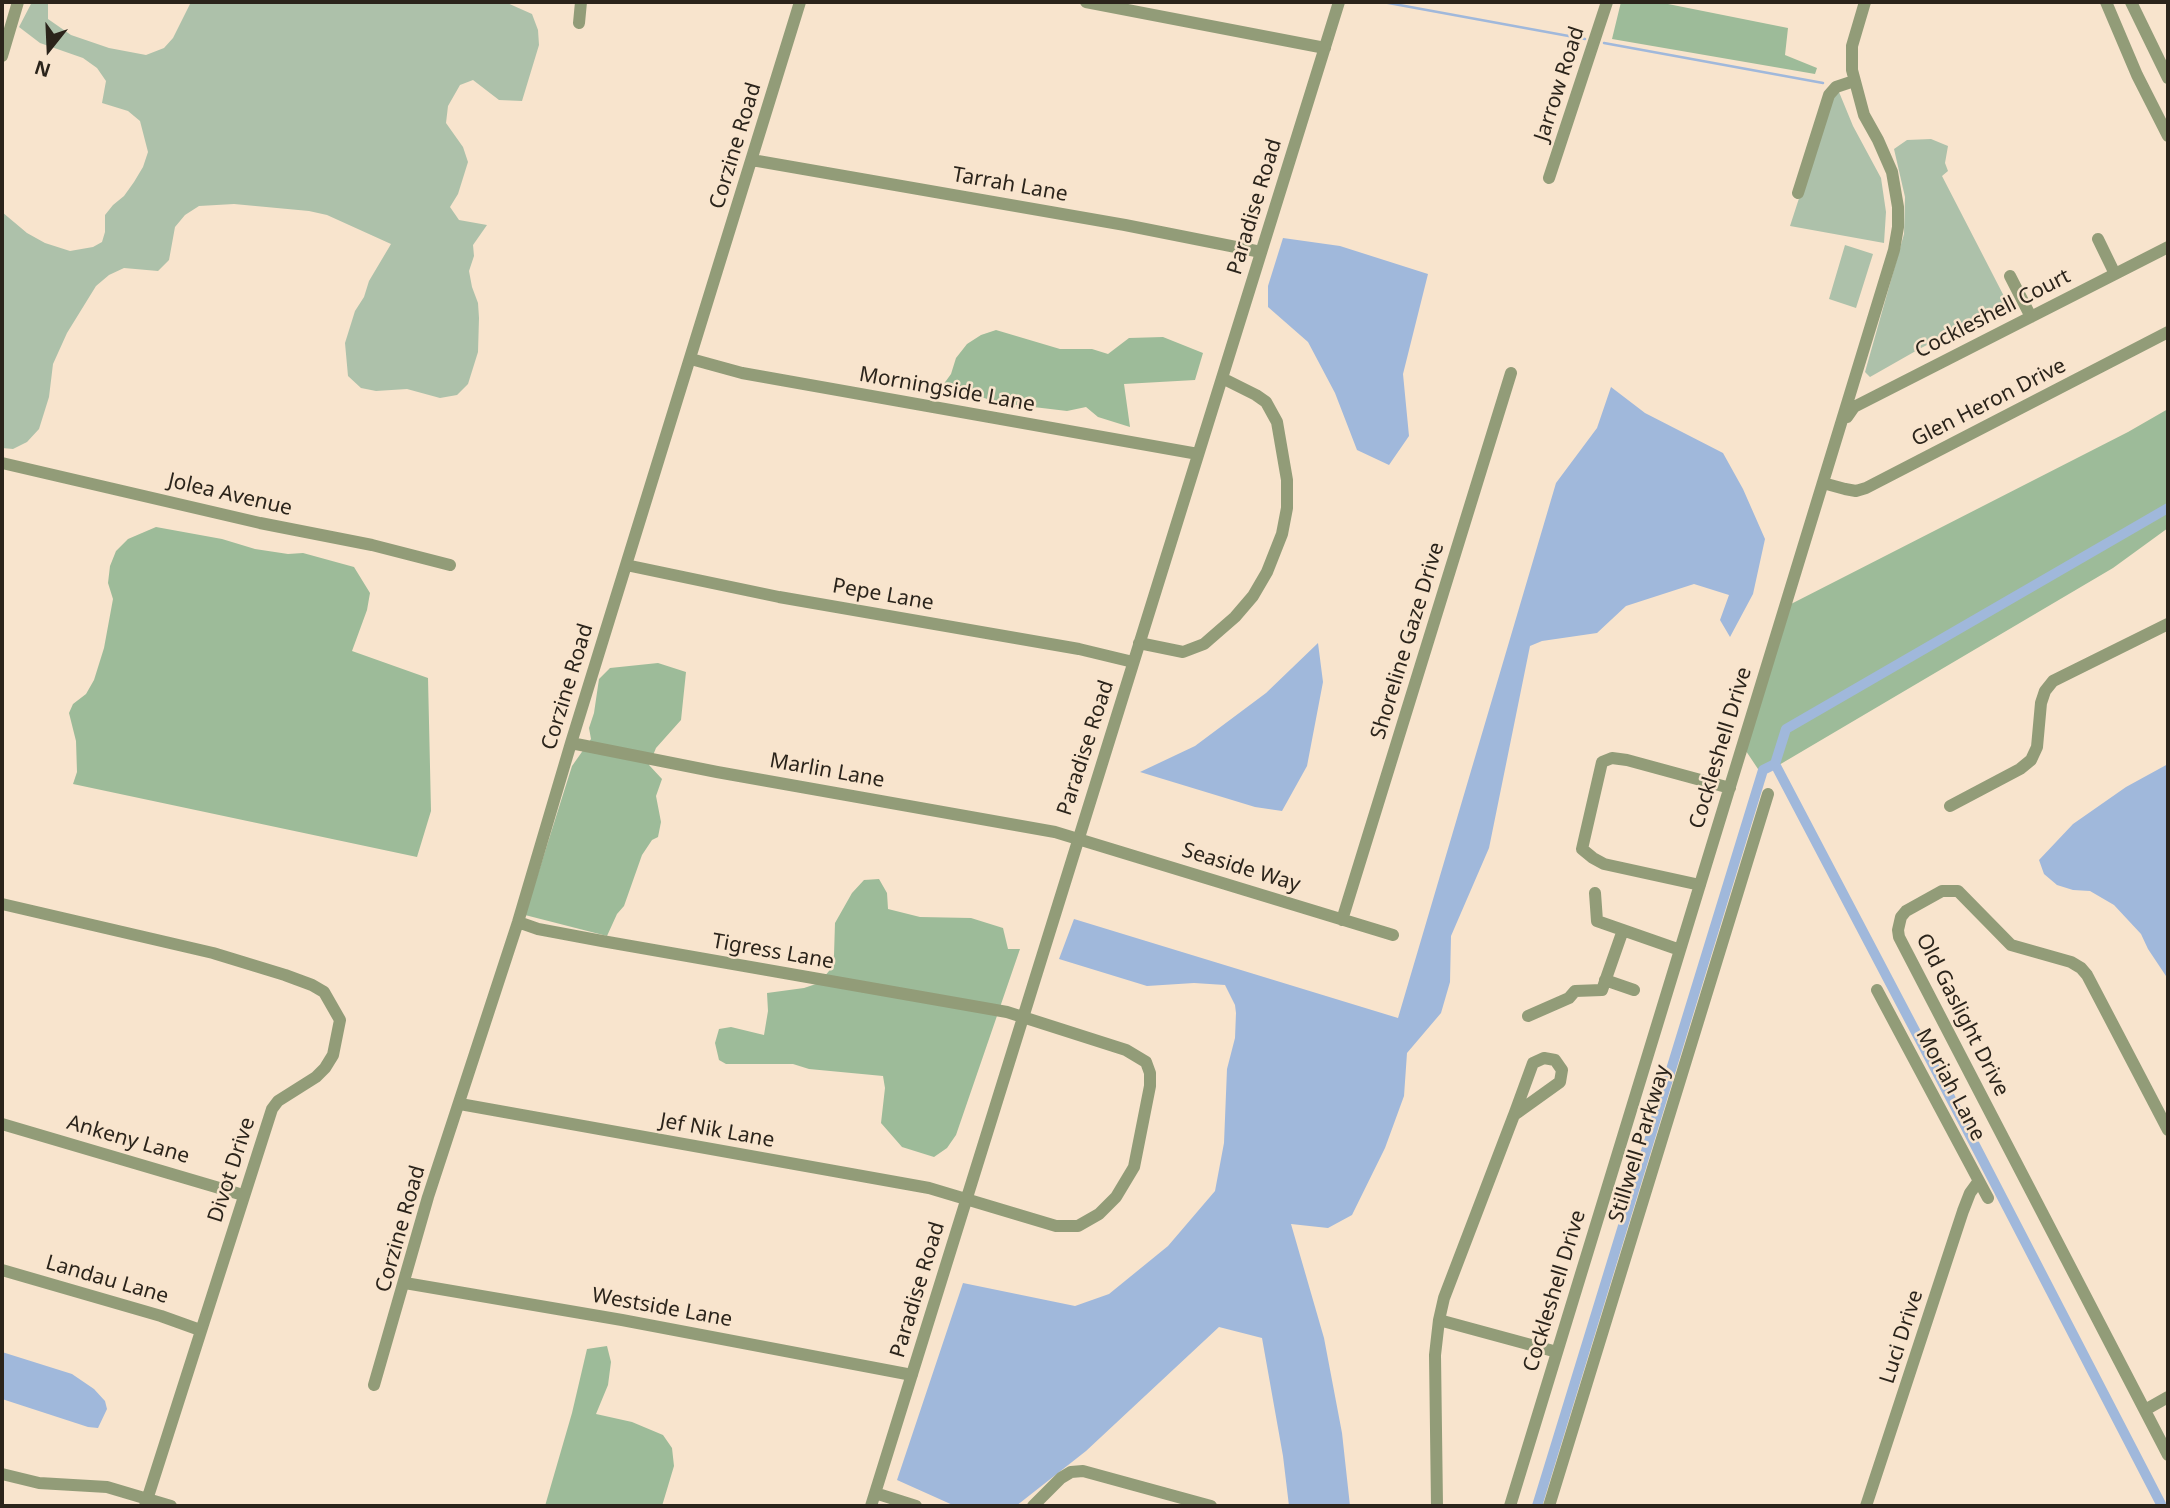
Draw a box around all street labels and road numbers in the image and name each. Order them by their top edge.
street label: Jarrow Road [1530,23,1590,145]
street label: Corzine Road [705,80,767,212]
street label: Paradise Road [1222,136,1288,278]
street label: Tarrah Lane [950,162,1070,208]
street label: Cockleshell Court [1911,264,2075,364]
street label: Glen Heron Drive [1908,353,2070,453]
street label: Morningside Lane [857,362,1037,418]
street label: Jolea Avenue [165,468,295,522]
street label: Shoreline Gaze Drive [1366,539,1450,743]
street label: Pepe Lane [830,574,936,616]
street label: Corzine Road [537,621,599,753]
street label: Cockleshell Drive [1684,664,1758,832]
street label: Paradise Road [1052,677,1120,819]
street label: Marlin Lane [768,748,886,794]
street label: Seaside Way [1179,838,1303,898]
street label: Tigress Lane [710,929,836,975]
street label: Old Gaslight Drive [1910,930,2014,1100]
street label: Moriah Lane [1910,1024,1990,1146]
street label: Stillwell Parkway [1604,1062,1676,1226]
street label: Jef Nik Lane [658,1109,776,1153]
street label: Ankeny Lane [64,1110,192,1170]
street label: Divot Drive [203,1114,261,1226]
street label: Corzine Road [371,1163,431,1295]
street label: Cockleshell Drive [1518,1207,1592,1375]
street label: Paradise Road [885,1219,951,1361]
street label: Landau Lane [43,1250,171,1310]
street label: Westside Lane [590,1283,734,1333]
street label: Luci Drive [1875,1287,1929,1387]

